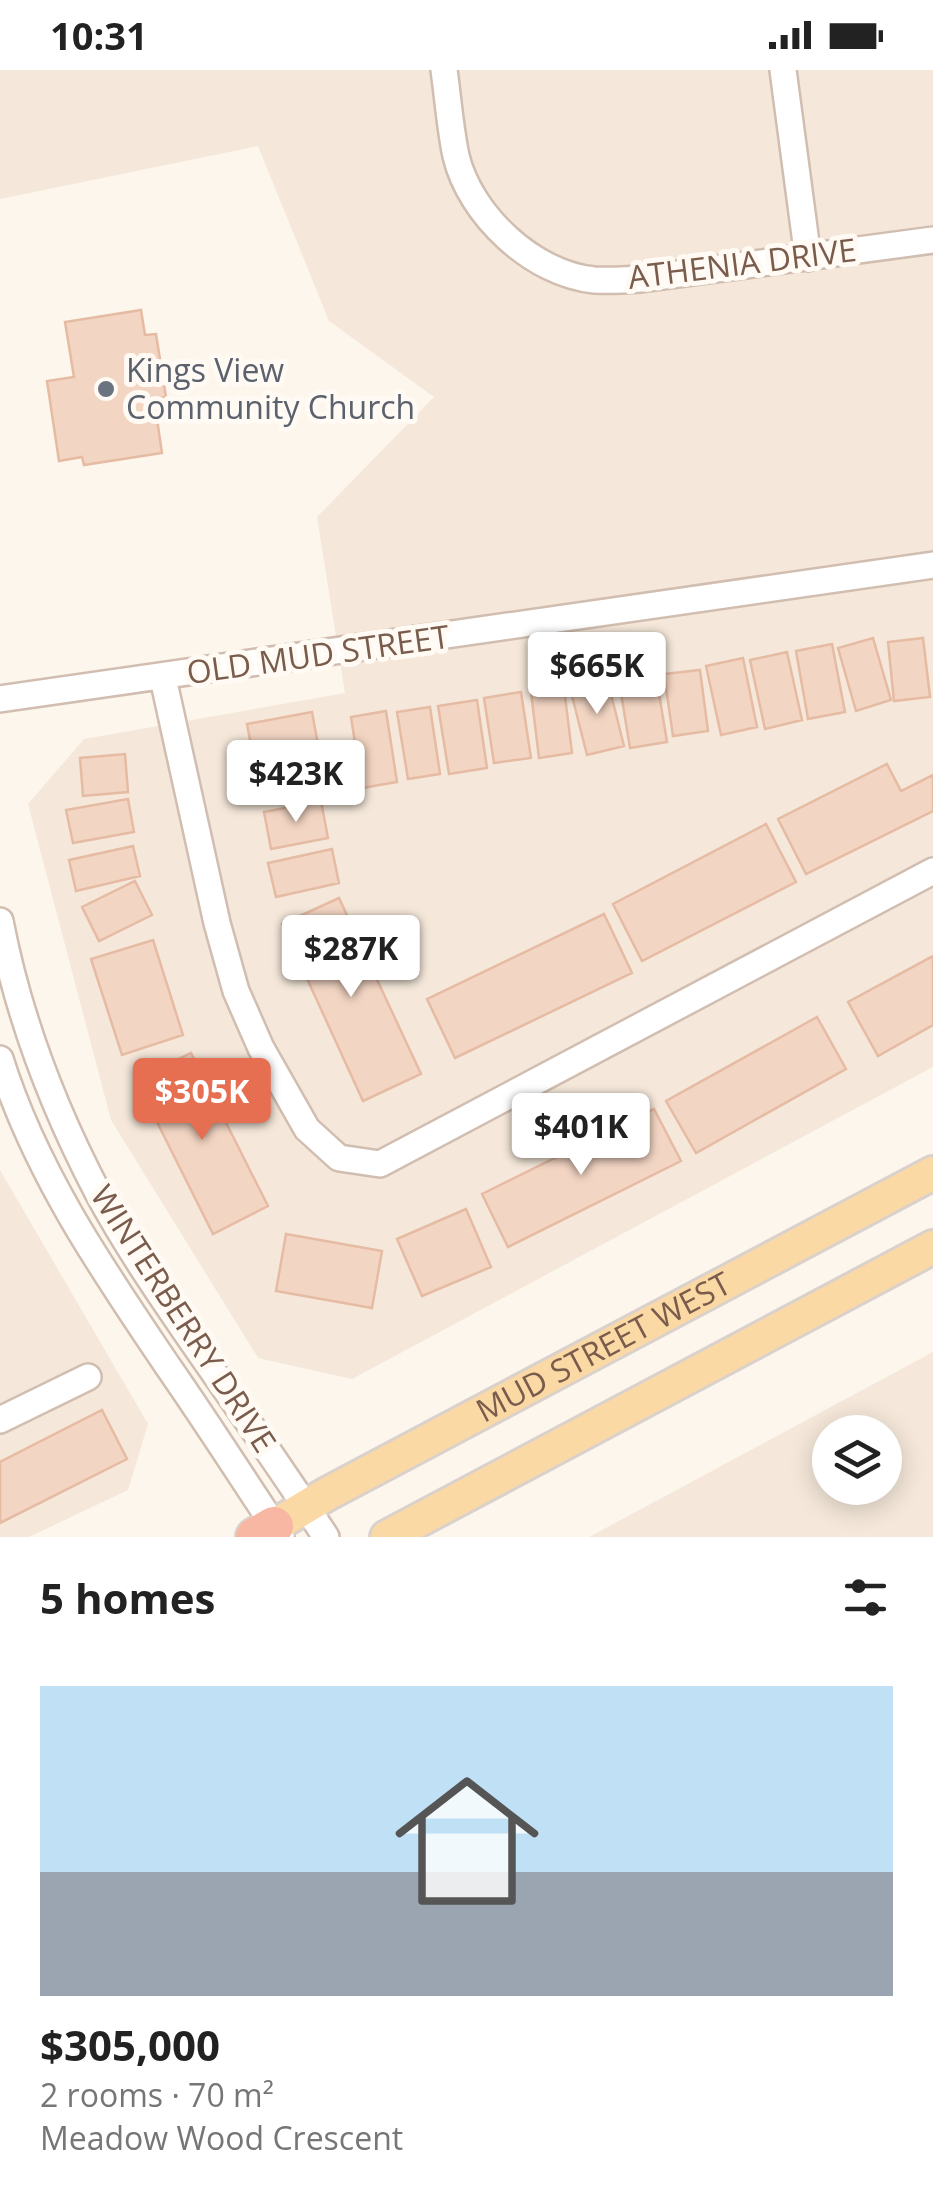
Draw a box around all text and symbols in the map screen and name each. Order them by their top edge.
text: 10:31 [50,9,148,61]
street label: ATHENIA DRIVE [625,227,858,298]
place label: Kings View Community Church [126,348,415,428]
marker: Kings View Community Church [95,378,117,400]
street label: OLD MUD STREET [184,614,452,693]
pin: $665K [527,632,667,717]
text: $665K [550,643,644,686]
pin: $423K [226,740,366,825]
text: $423K [249,751,343,794]
pin: $287K [281,915,421,1000]
text: $287K [304,926,398,969]
pin: $305K [132,1058,272,1143]
text: $305K [155,1069,249,1112]
pin: $401K [511,1093,651,1178]
text: $401K [534,1104,628,1147]
street label: WINTERBERRY DRIVE [82,1176,287,1460]
street label: MUD STREET WEST [468,1261,738,1431]
map controls [812,1415,902,1505]
button: layers [812,1415,902,1505]
text: 5 homes [40,1569,215,1626]
icon: filters [838,1570,893,1625]
icon: home [377,1751,557,1931]
text: $305,000 [40,2016,220,2073]
text: 2 rooms · 70 m² [40,2073,274,2116]
text: Meadow Wood Crescent [40,2116,403,2159]

